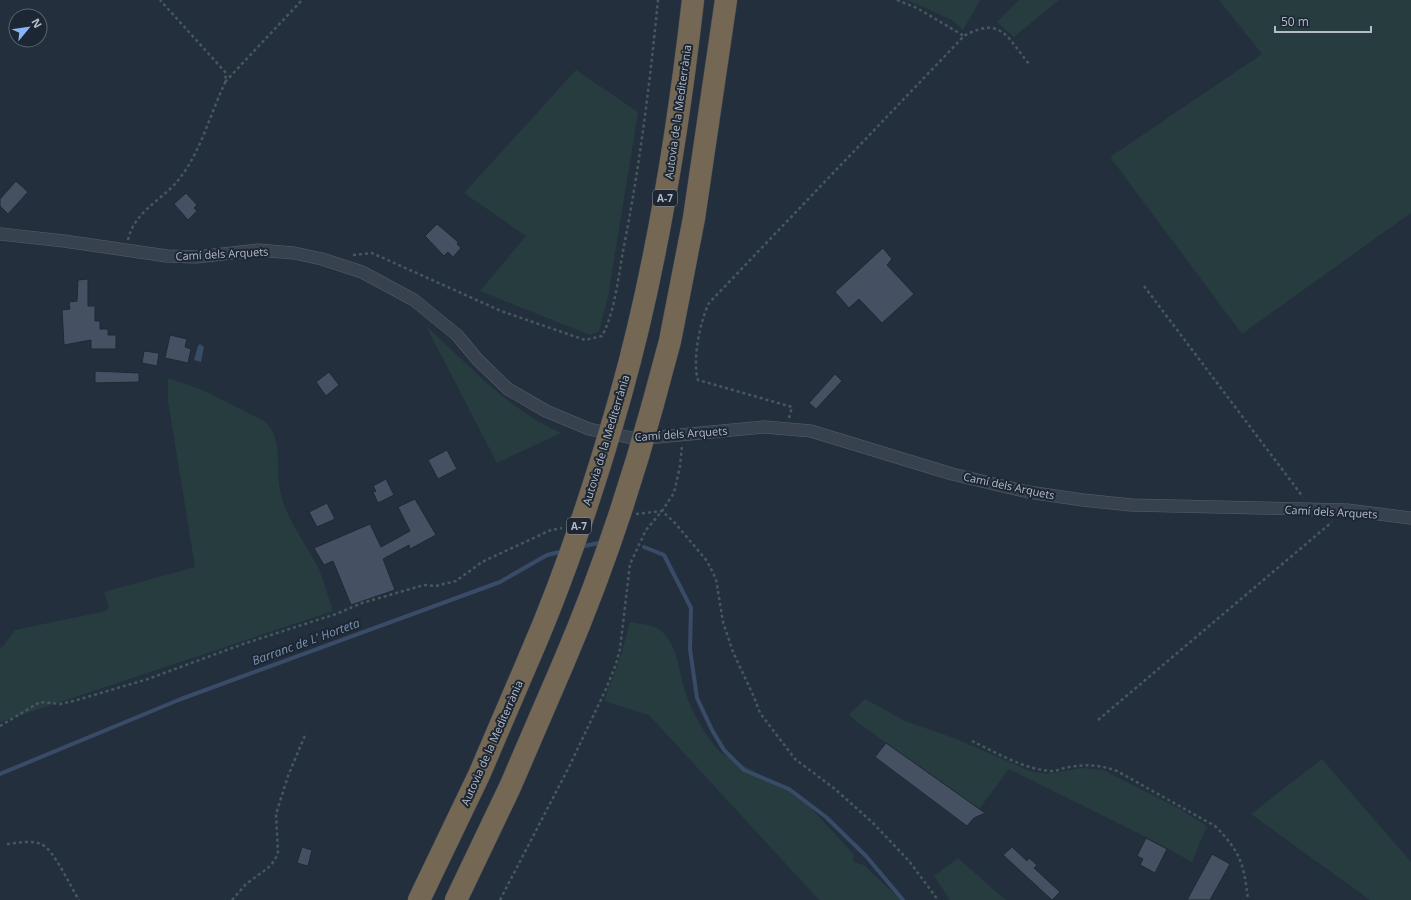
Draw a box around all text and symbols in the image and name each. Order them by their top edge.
north arrow [8,8,48,48]
scale bar [1275,8,1371,34]
text: 50 m [1281,13,1309,30]
text: N [28,15,46,30]
street label: Autovia de la Mediterrània [661,44,694,180]
road number: A-7 [653,190,677,206]
street label: Camí dels Arquets [175,244,269,263]
street label: Autovia de la Mediterrània [579,373,632,507]
street label: Camí dels Arquets [634,423,728,444]
street label: Camí dels Arquets [962,469,1056,503]
street label: Camí dels Arquets [1284,502,1378,521]
road number: A-7 [567,518,591,534]
water label: Barranc de L' Horteta [250,614,362,669]
street label: Autovia de la Mediterrània [457,678,526,808]

